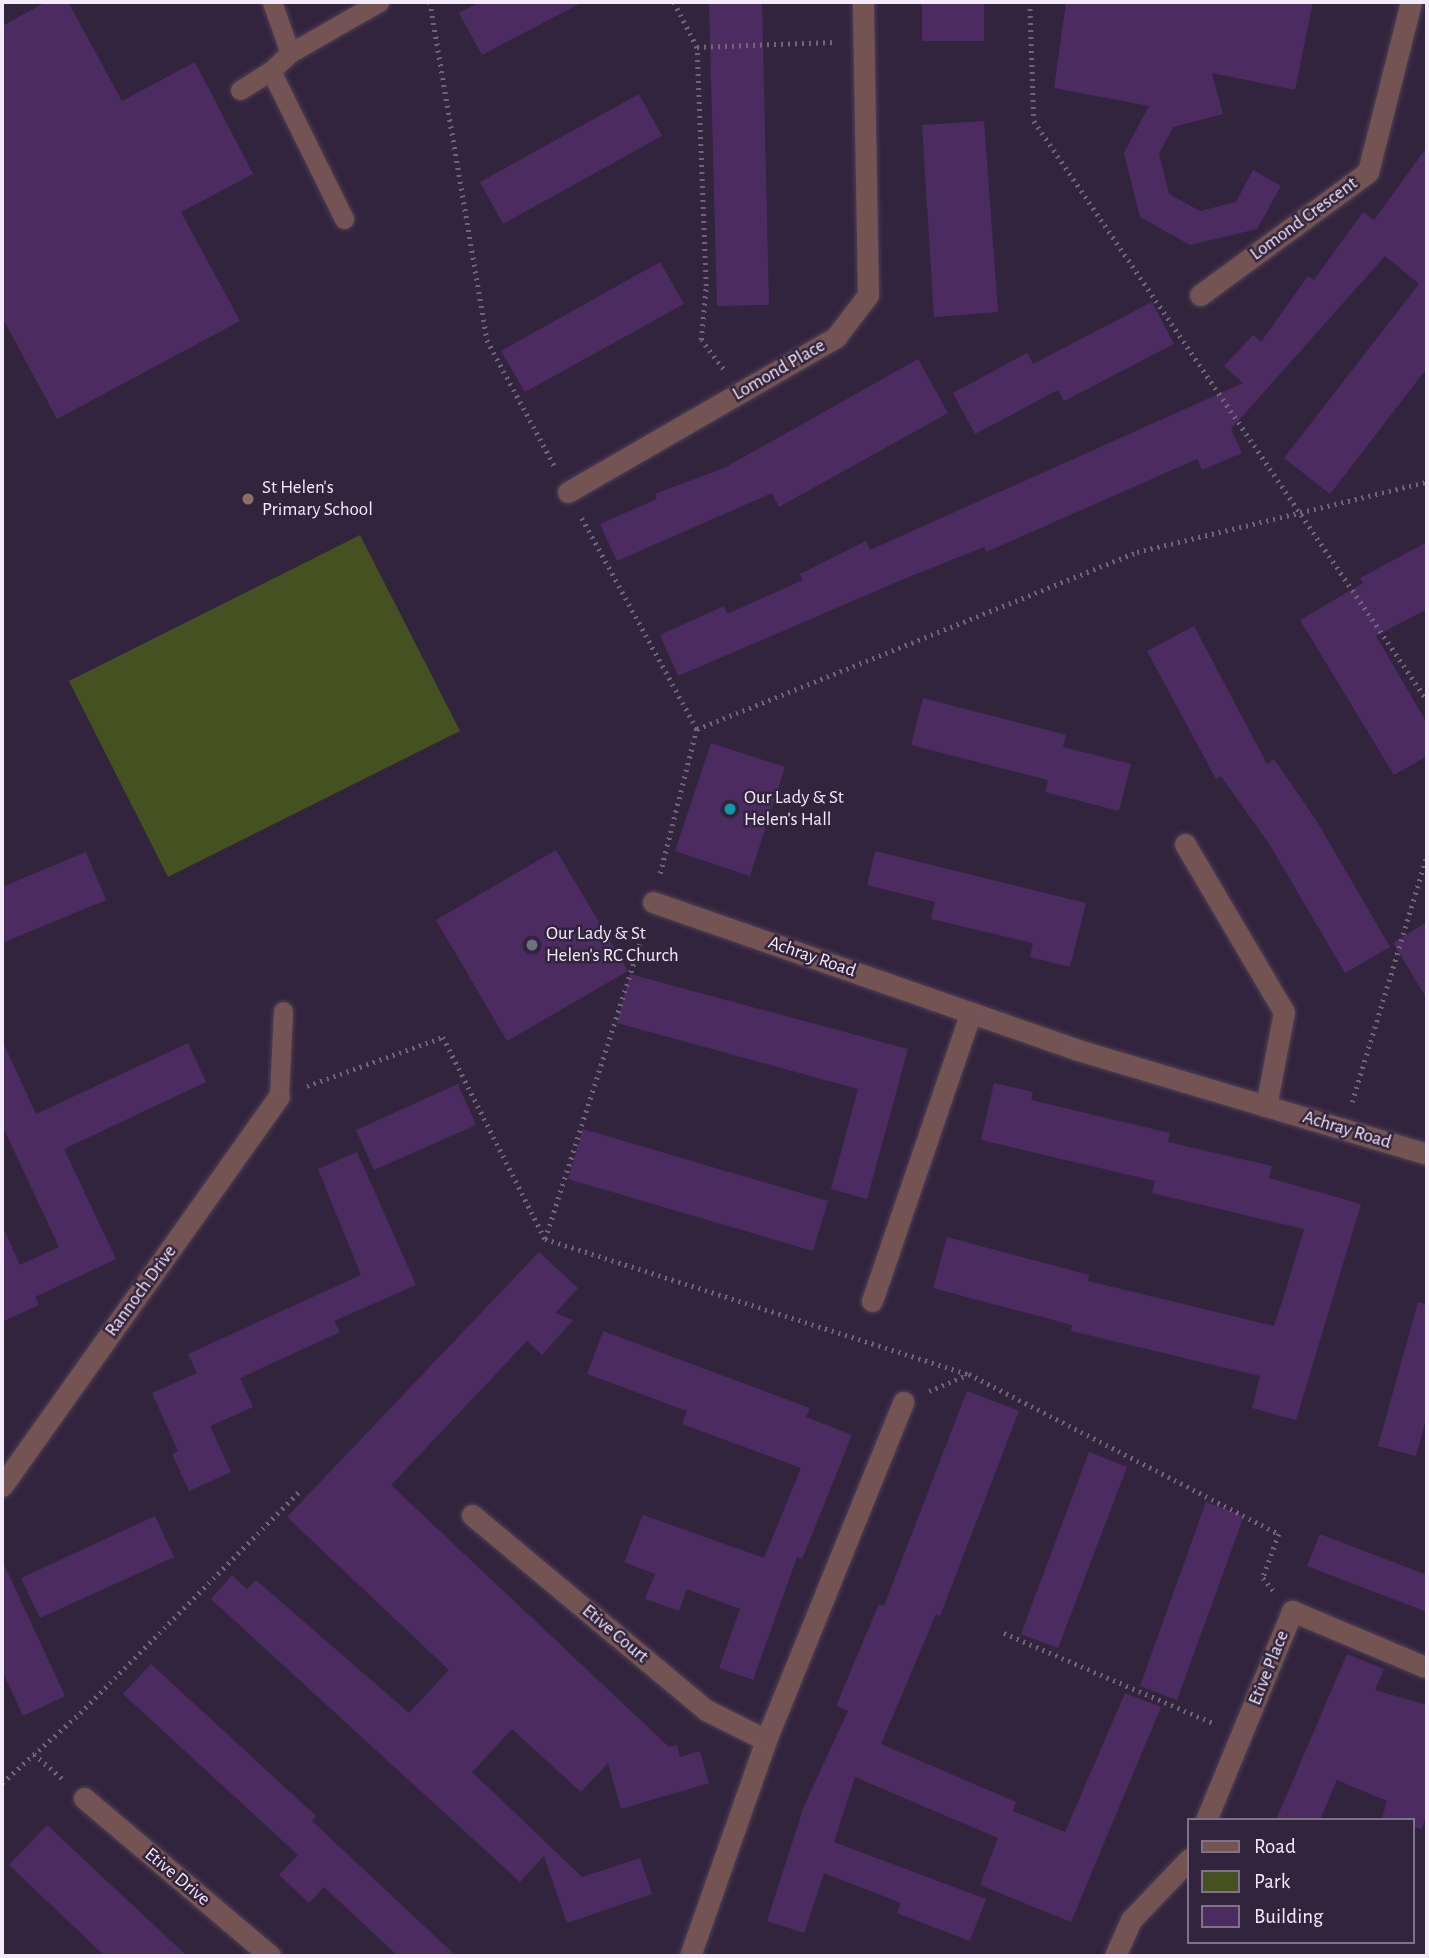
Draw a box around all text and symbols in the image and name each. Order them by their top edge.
street label: Lomond Crescent [1246,172,1362,266]
street label: Lomond Place [729,334,829,406]
place label: St Helen's Primary School [262,477,373,521]
marker: St Helen's Primary School [240,491,256,507]
place label: Our Lady & St Helen's Hall [744,787,844,831]
marker: Our Lady & St Helen's Hall [722,801,738,817]
place label: Our Lady & St Helen's RC Church [546,923,679,967]
street label: Achray Road [765,931,859,983]
marker: Our Lady & St Helen's RC Church [524,937,540,953]
street label: Achray Road [1300,1106,1394,1154]
street label: Rannoch Drive [100,1241,182,1341]
street label: Etive Court [577,1600,653,1668]
street label: Etive Place [1244,1627,1294,1709]
legend [1188,1818,1415,1944]
text: Road [1254,1836,1296,1857]
street label: Etive Drive [140,1843,214,1911]
text: Park [1254,1871,1290,1892]
text: Building [1254,1906,1323,1927]

